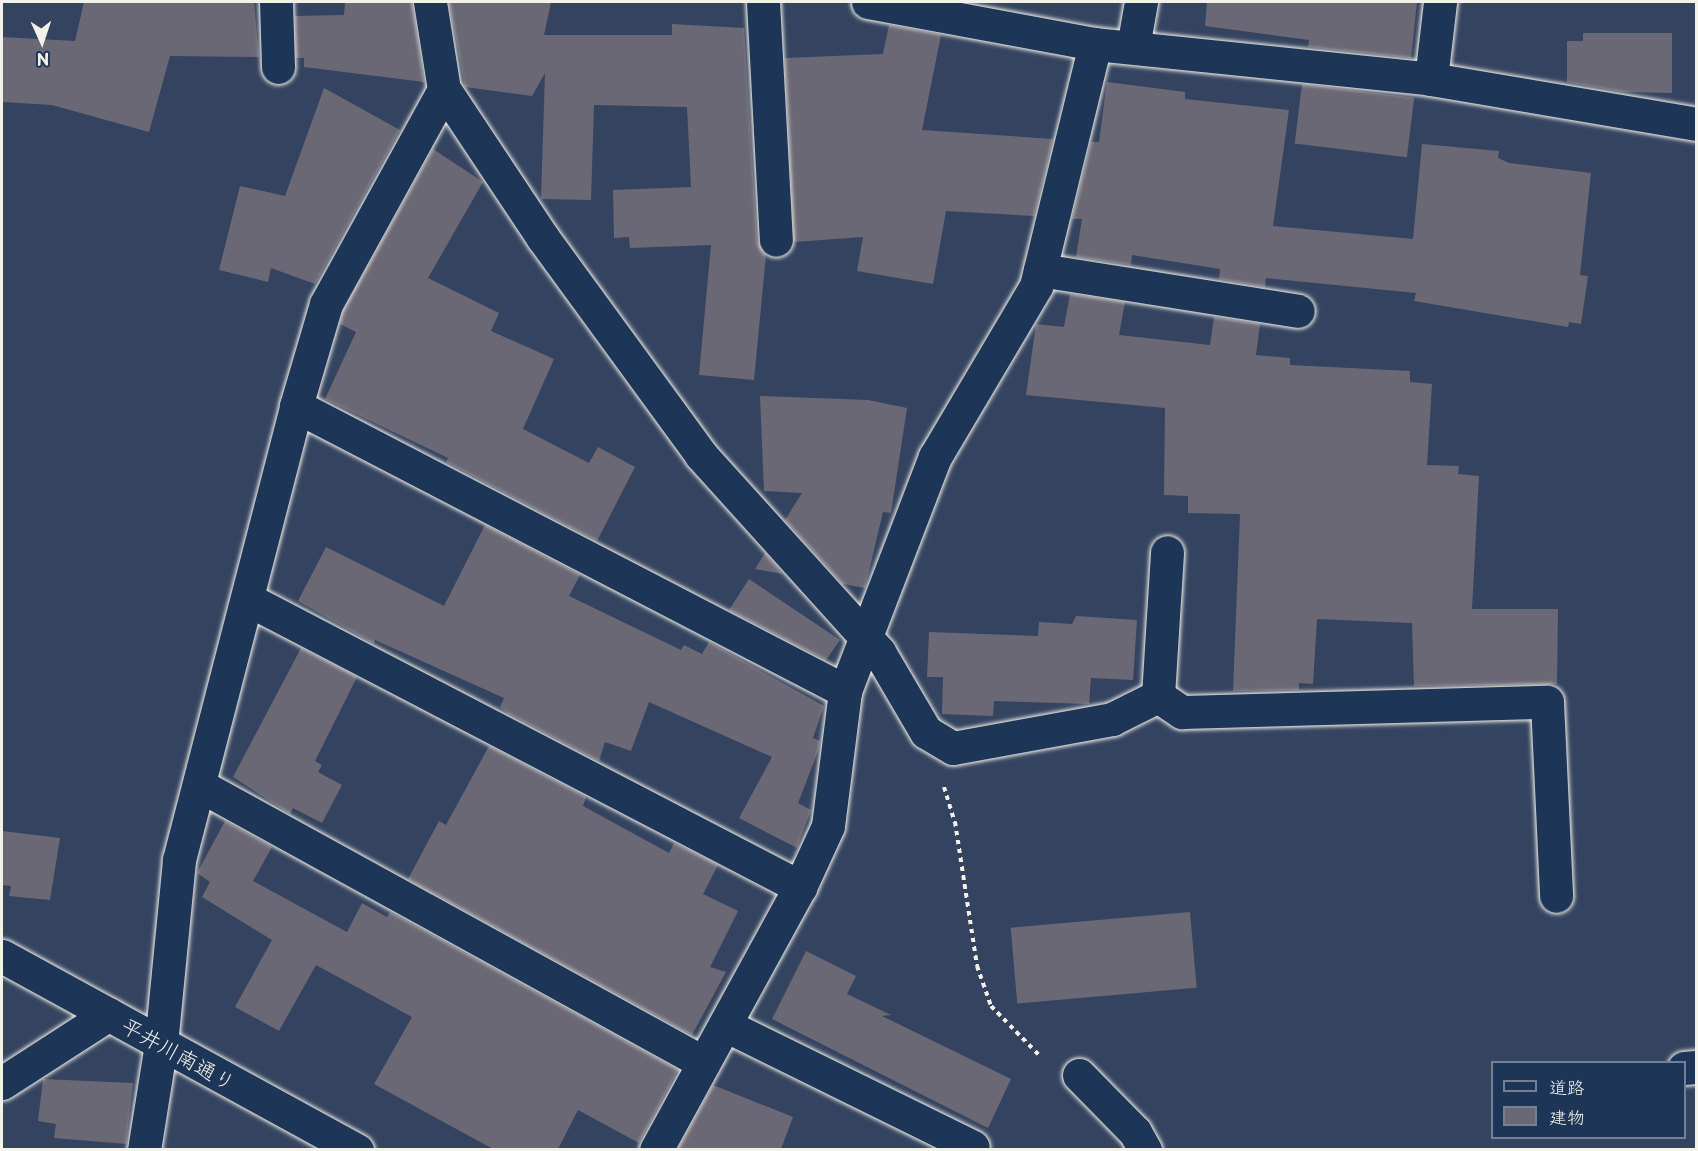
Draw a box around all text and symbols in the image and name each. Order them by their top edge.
north arrow [12,12,72,72]
text: N [36,48,50,72]
street label: 平井川南通り [118,1011,240,1095]
legend [1491,1061,1686,1139]
text: 道路 [1549,1073,1585,1100]
text: 建物 [1549,1103,1585,1130]

